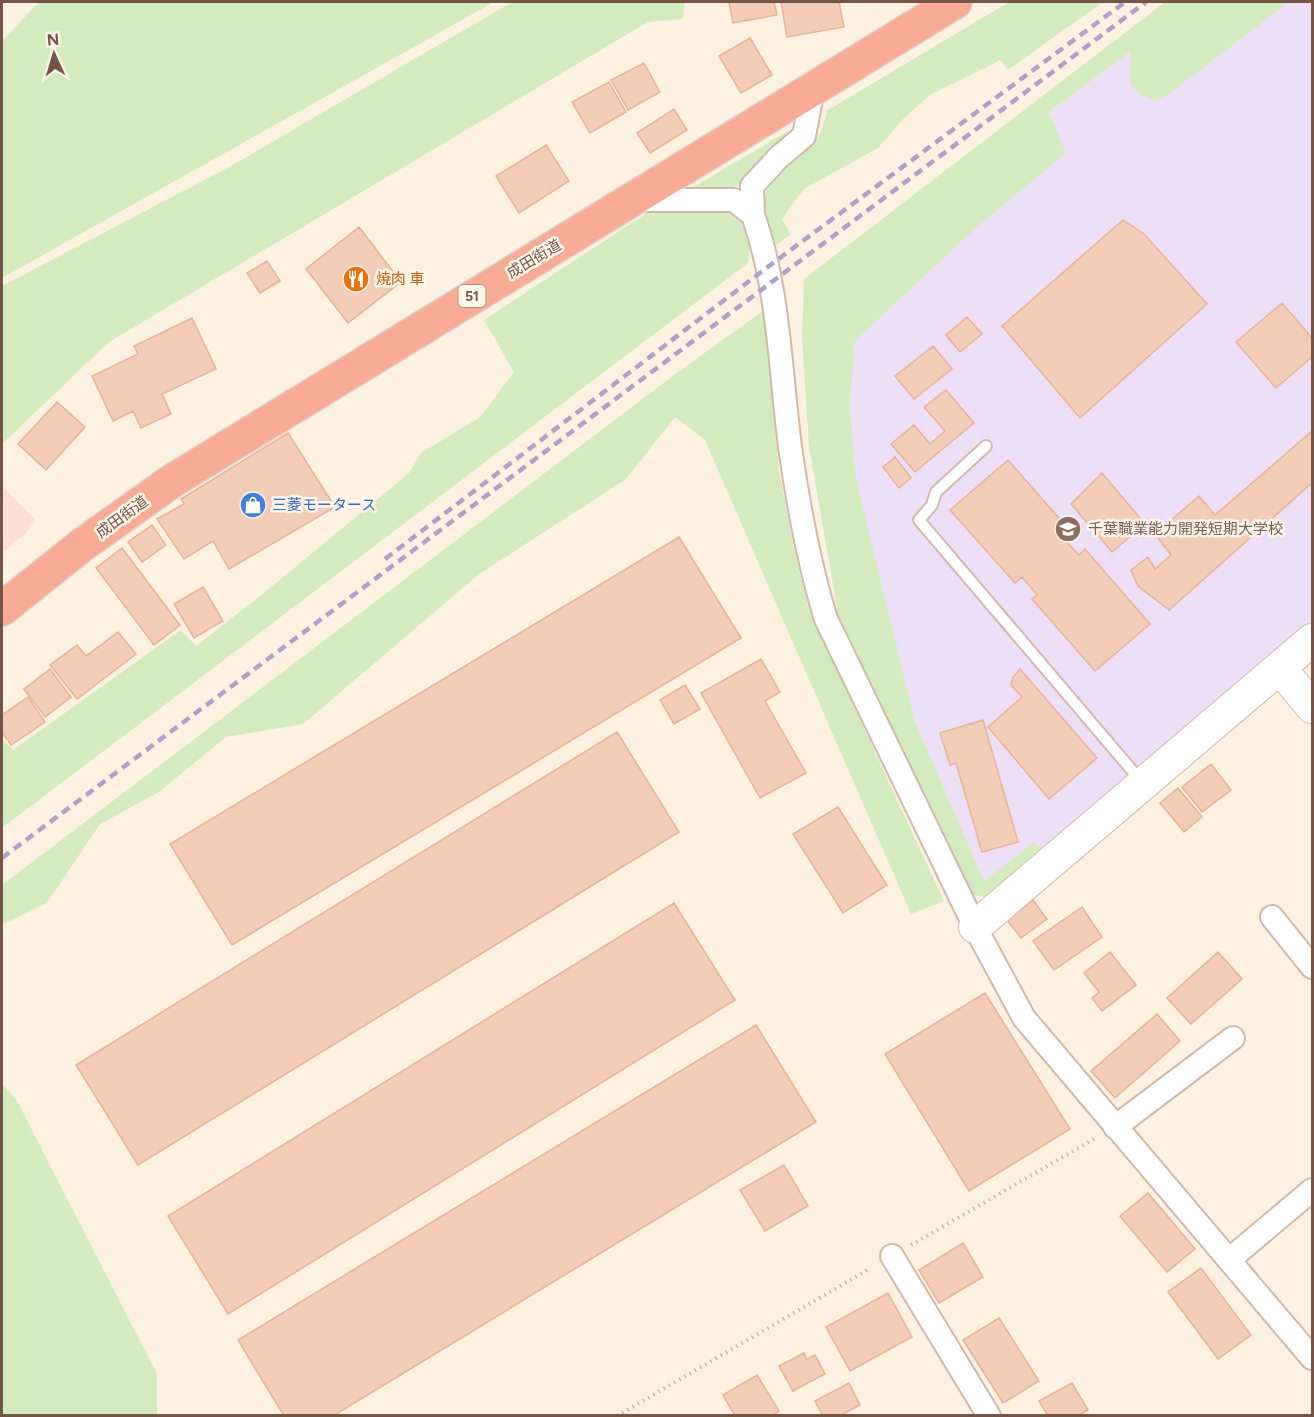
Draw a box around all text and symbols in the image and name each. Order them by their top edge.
north arrow [24,24,84,84]
text: N [46,30,60,49]
street label: 成田街道 [504,236,564,282]
restaurant icon: 焼肉 車 [341,264,371,294]
place label: 焼肉 車 [376,270,425,288]
road number: 51 [458,285,486,307]
shop icon: 三菱モータース [238,490,268,520]
street label: 成田街道 [92,492,152,542]
place label: 三菱モータース [272,496,376,514]
school or university icon: 千葉職業能力開発短期大学校 [1053,514,1083,544]
place label: 千葉職業能力開発短期大学校 [1088,520,1283,538]

